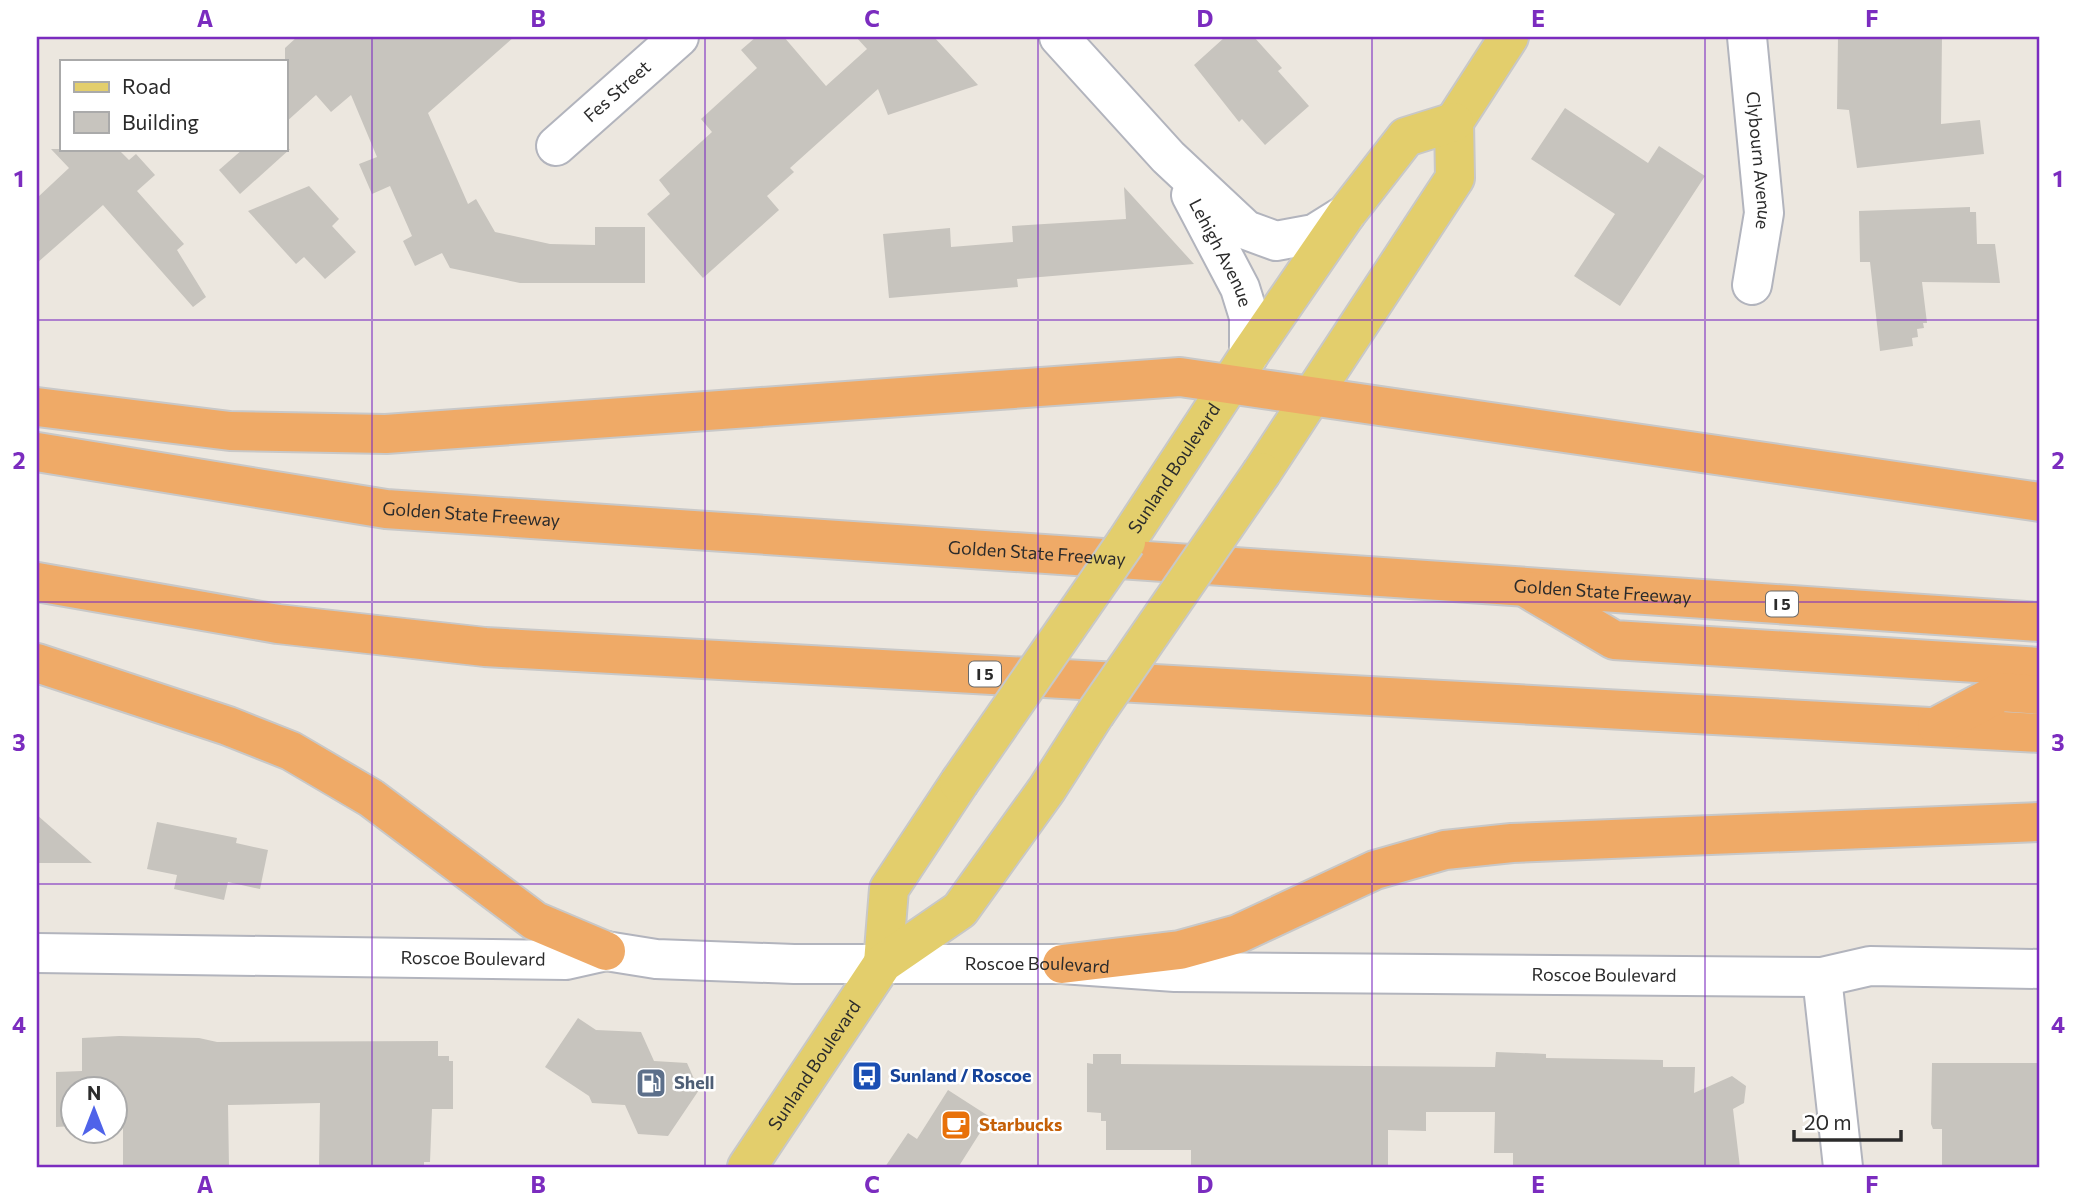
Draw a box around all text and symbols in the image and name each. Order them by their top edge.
text: A [197,4,214,32]
text: B [530,4,546,32]
text: C [864,4,880,32]
text: D [1197,4,1214,32]
text: E [1531,4,1545,32]
text: F [1865,4,1879,32]
street label: Fes Street [579,55,655,126]
legend [60,60,287,150]
text: Road [122,73,171,98]
street label: Clybourn Avenue [1742,90,1776,231]
text: Building [122,109,199,134]
text: 1 [14,164,24,192]
text: 1 [2053,164,2063,192]
street label: Lehigh Avenue [1185,195,1257,309]
street label: Sunland Boulevard [1123,399,1224,537]
text: 2 [12,446,26,474]
text: 2 [2051,446,2065,474]
street label: Golden State Freeway [382,497,561,531]
street label: Golden State Freeway [947,535,1127,570]
street label: Golden State Freeway [1513,574,1692,608]
road number: I 5 [1766,592,1798,617]
road number: I 5 [969,662,1001,687]
text: 3 [12,728,26,756]
text: 3 [2051,728,2065,756]
street label: Roscoe Boulevard [400,946,546,970]
street label: Roscoe Boulevard [965,952,1110,977]
street label: Roscoe Boulevard [1531,963,1677,986]
street label: Sunland Boulevard [763,996,865,1134]
text: 4 [12,1010,26,1038]
text: 4 [2051,1010,2065,1038]
bus stop icon: Sunland / Roscoe [850,1059,884,1093]
place label: Sunland / Roscoe [890,1064,1032,1086]
fuel station icon: Shell [634,1066,668,1100]
place label: Shell [674,1071,715,1093]
north arrow [60,1074,130,1144]
text: N [87,1081,101,1104]
scale bar [1794,1099,1900,1143]
cafe icon: Starbucks [939,1108,973,1142]
text: 20 m [1804,1109,1852,1134]
place label: Starbucks [979,1113,1063,1135]
text: A [197,1170,214,1198]
text: B [530,1170,546,1198]
text: C [864,1170,880,1198]
text: D [1197,1170,1214,1198]
text: E [1531,1170,1545,1198]
text: F [1865,1170,1879,1198]

